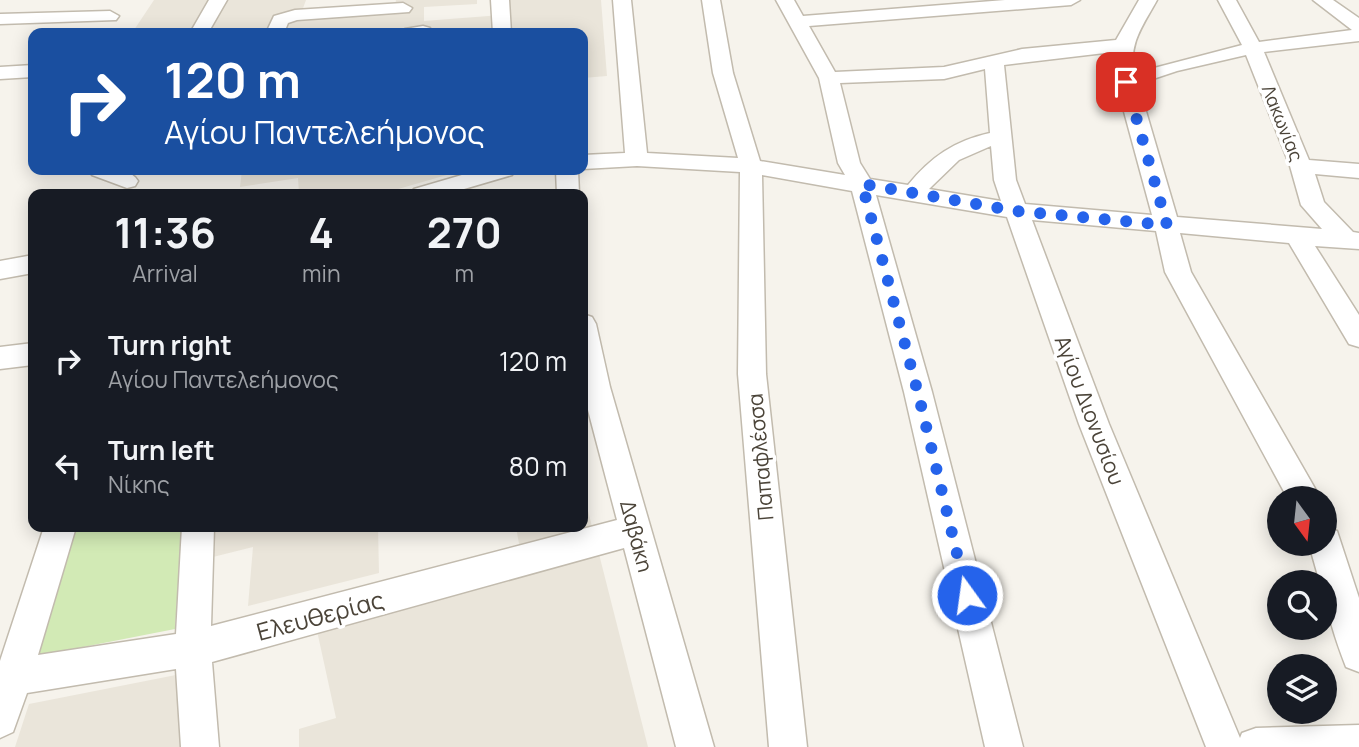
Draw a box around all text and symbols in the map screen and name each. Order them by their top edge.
text: 120 m [164,46,301,113]
pin [1096,52,1156,112]
icon: right [49,56,140,147]
icon: arrive [1107,63,1145,101]
street label: Λακωνίας [1257,81,1309,165]
text: Αγίου Παντελεήμονος [164,110,485,154]
text: 11:36 [114,203,216,261]
text: 4 [309,203,334,261]
text: 270 [427,203,502,261]
text: Arrival [132,257,198,289]
text: min [302,257,341,289]
text: m [455,257,474,289]
text: Turn right [108,327,232,363]
street label: Αγίου Διονυσίου [1049,331,1131,489]
icon: right [49,342,87,380]
text: 120 m [499,343,567,379]
text: Αγίου Παντελεήμονος [108,363,339,395]
street label: Παπαφλέσσα [740,392,780,522]
text: Turn left [108,432,215,468]
icon: left [49,447,87,485]
text: 80 m [509,448,567,484]
text: Νίκης [108,468,170,500]
north arrow [1267,486,1337,556]
map controls [1267,486,1337,724]
street label: Δαβάκη [614,497,660,575]
position arrow [930,558,1004,632]
button: search [1267,570,1337,640]
street label: Ελευθερίας [253,582,387,648]
button: layers [1267,654,1337,724]

